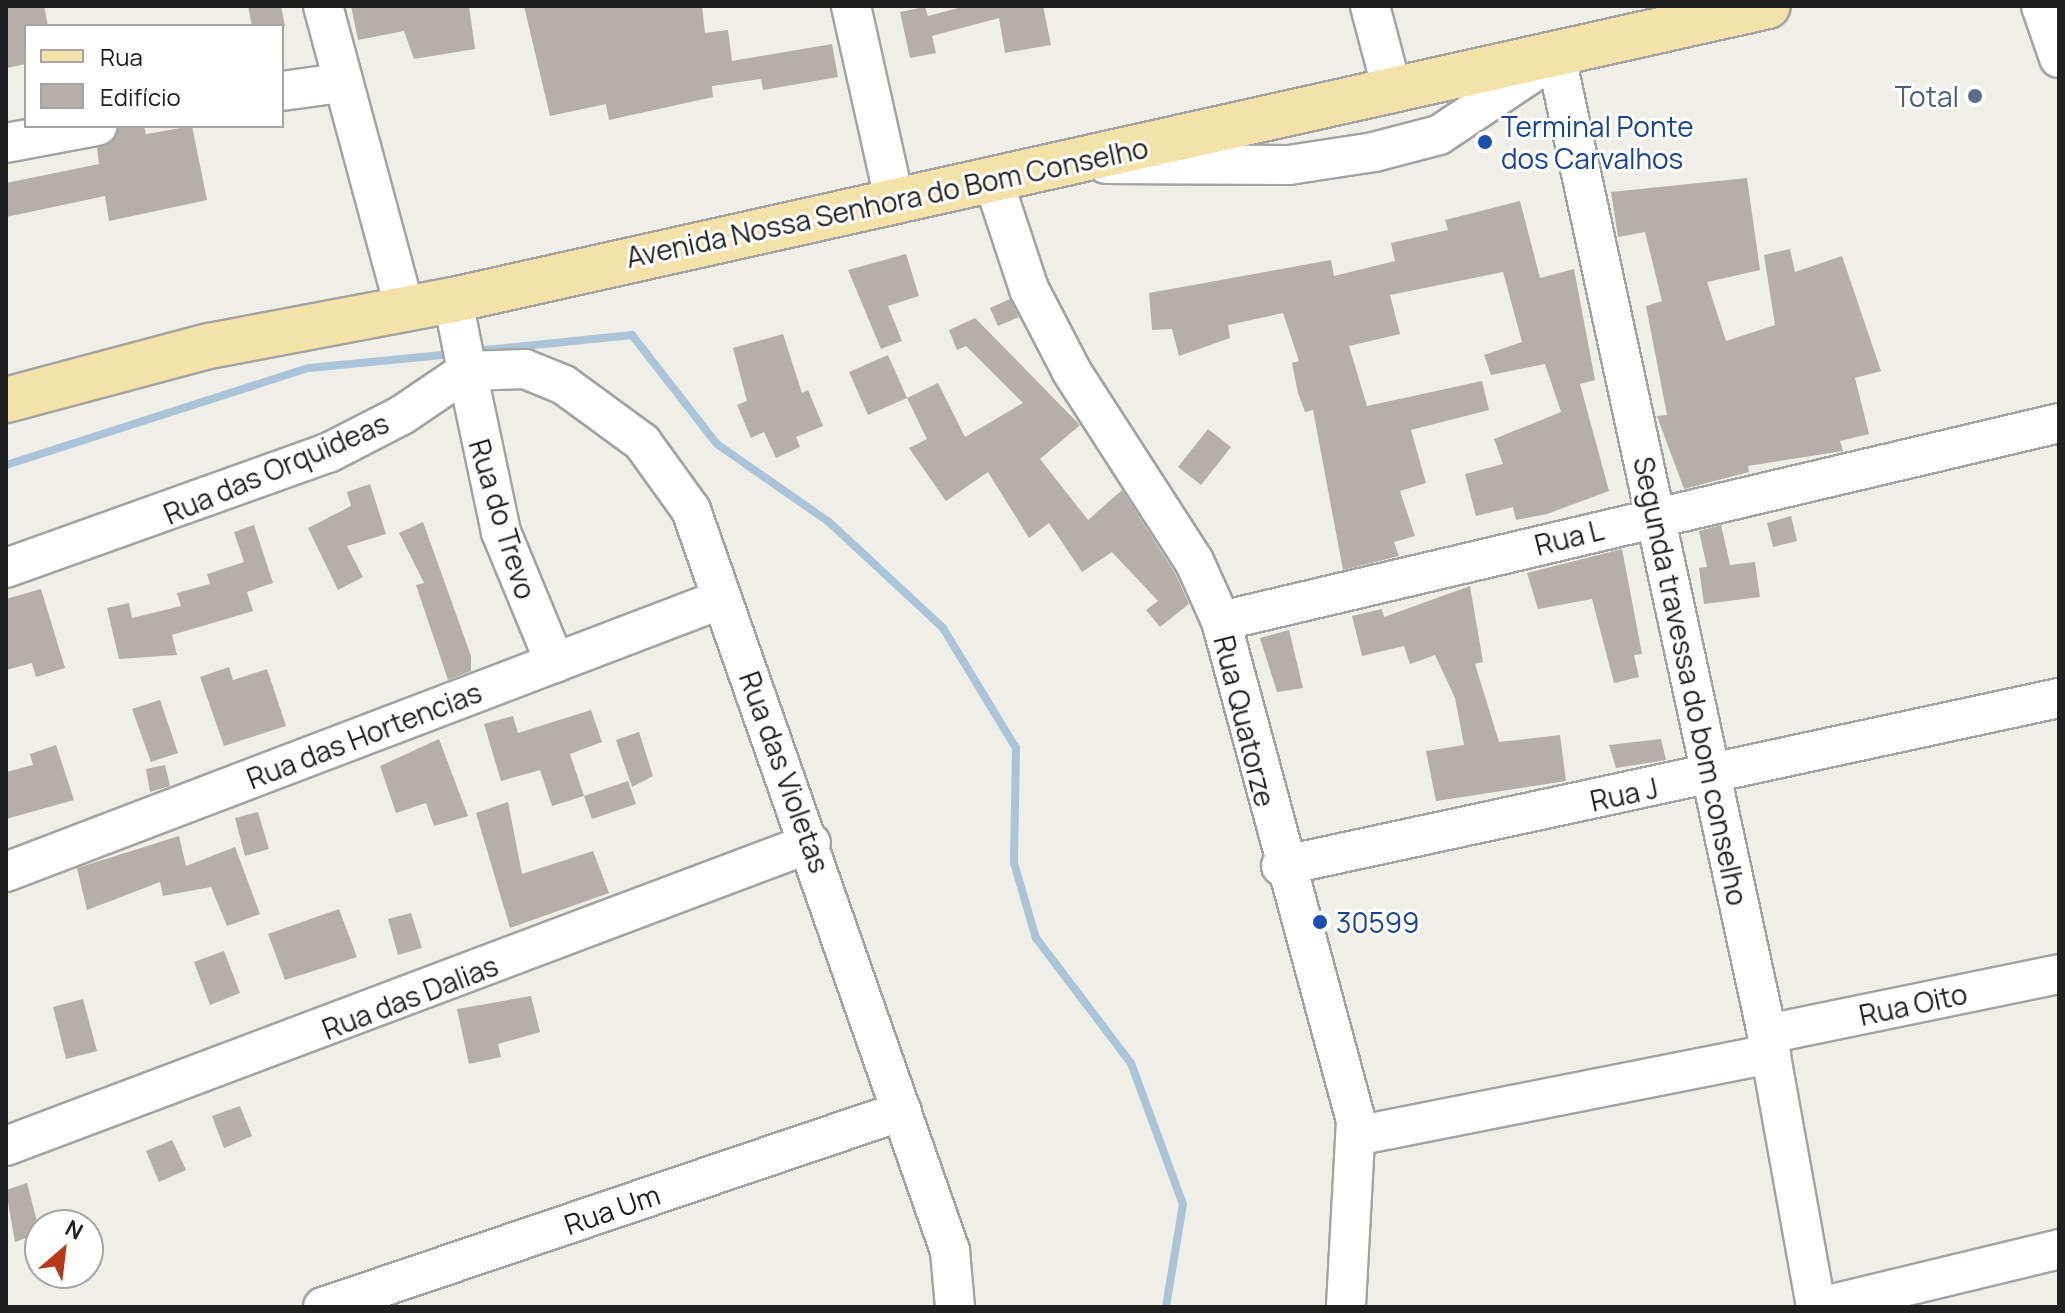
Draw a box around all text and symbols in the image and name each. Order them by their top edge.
legend [24,24,284,128]
text: Rua [100,40,143,73]
place label: Total [1895,79,1959,113]
text: Edifício [100,80,181,113]
marker: Total [1966,87,1984,105]
place label: Terminal Ponte dos Carvalhos [1501,109,1694,175]
street label: Avenida Nossa Senhora do Bom Conselho [623,130,1151,274]
marker: Terminal Ponte dos Carvalhos [1476,133,1494,151]
street label: Rua das Orquideas [159,405,393,531]
street label: Rua do Trevo [463,435,543,603]
street label: Segunda travessa do bom conselho [1627,454,1755,908]
street label: Rua L [1531,512,1607,562]
street label: Rua Quatorze [1207,632,1283,810]
street label: Rua das Violetas [733,667,837,877]
street label: Rua das Hortencias [242,675,486,795]
street label: Rua J [1587,770,1661,818]
place label: 30599 [1336,905,1419,939]
marker: 30599 [1311,913,1329,931]
street label: Rua das Dalias [317,948,503,1046]
street label: Rua Oito [1856,976,1970,1032]
street label: Rua Um [560,1177,664,1241]
north arrow [24,1209,104,1289]
text: N [60,1213,88,1247]

